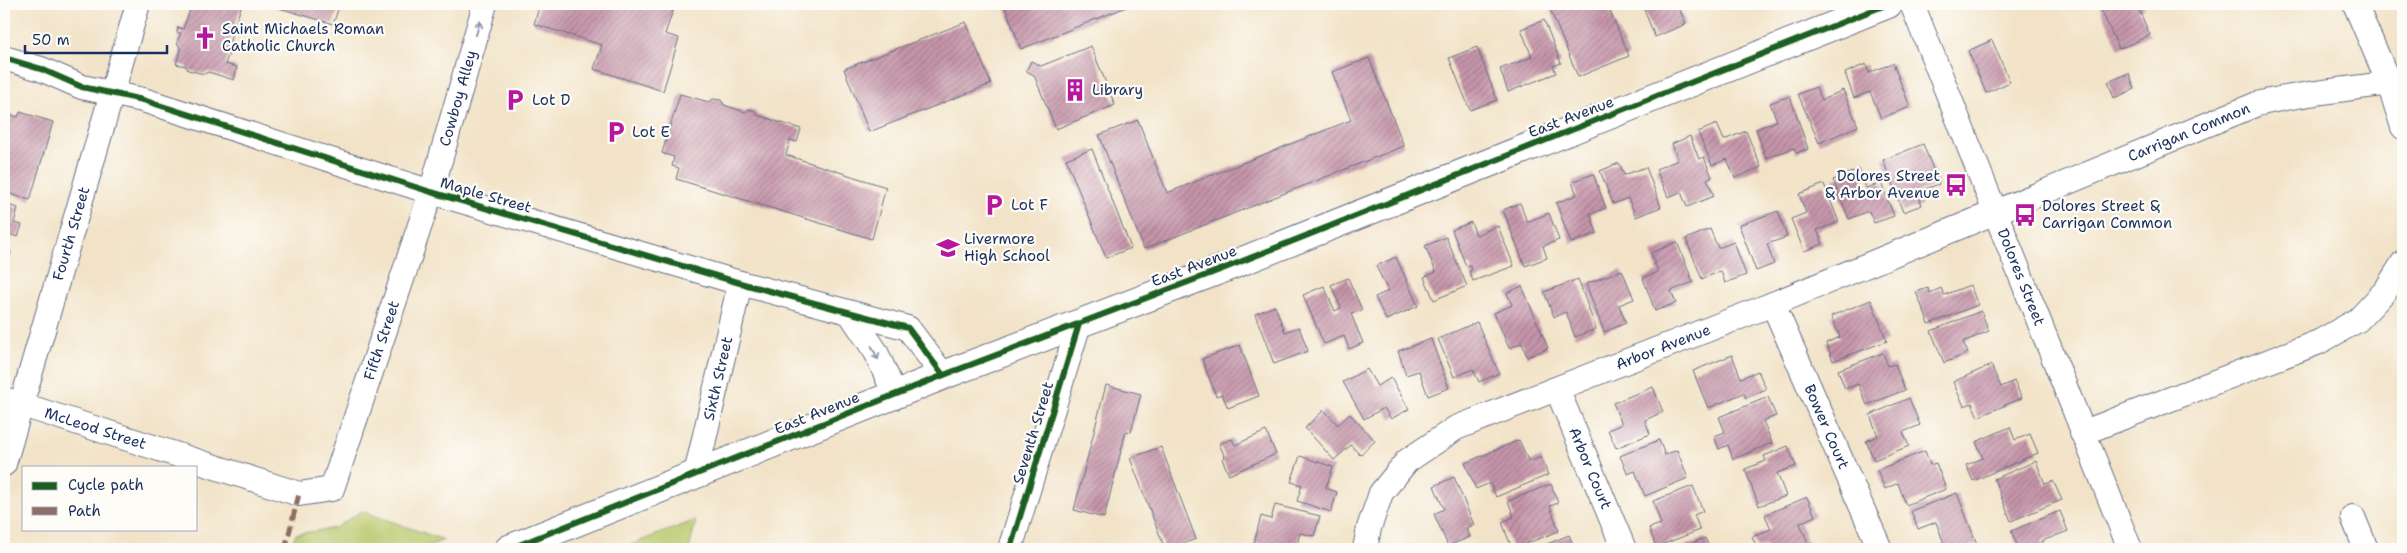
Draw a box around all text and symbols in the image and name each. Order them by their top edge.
place label: Saint Michaels Roman Catholic Church [222,19,384,56]
one-way arrow [474,20,484,36]
scale bar [25,22,168,54]
church icon: Saint Michaels Roman Catholic Church [192,25,218,51]
text: 50 m [32,30,70,50]
street label: Cowboy Alley [435,48,481,149]
building icon: Library [1062,77,1088,103]
place label: Library [1092,80,1143,100]
parking icon: Lot D [502,87,528,113]
place label: Lot D [532,90,571,110]
street label: East Avenue [1525,92,1617,142]
street label: Carrigan Common [2125,98,2253,166]
parking icon: Lot E [603,119,629,145]
place label: Lot E [632,122,670,142]
place label: Dolores Street & Arbor Avenue [1825,166,1940,203]
street label: Maple Street [438,172,534,218]
bus stop icon: Dolores Street & Arbor Avenue [1943,172,1969,198]
street label: Fourth Street [48,184,94,283]
parking icon: Lot F [981,192,1007,218]
place label: Lot F [1011,195,1048,215]
place label: Dolores Street & Carrigan Common [2042,196,2172,233]
bus stop icon: Dolores Street & Carrigan Common [2012,202,2038,228]
street label: Dolores Street [1993,225,2050,329]
place label: Livermore High School [964,229,1050,266]
school or university icon: Livermore High School [935,235,961,261]
street label: East Avenue [1148,241,1240,291]
street label: Fifth Street [359,298,404,383]
street label: Arbor Avenue [1613,319,1713,375]
street label: Sixth Street [699,335,737,422]
one-way arrow [871,345,881,360]
street label: Seventh Street [1008,379,1058,487]
street label: Bower Court [1799,381,1854,472]
street label: East Avenue [771,387,863,439]
street label: McLeod Street [42,403,149,454]
street label: Arbor Court [1564,424,1616,512]
legend [22,466,198,530]
text: Cycle path [68,475,144,495]
text: Path [68,501,101,521]

